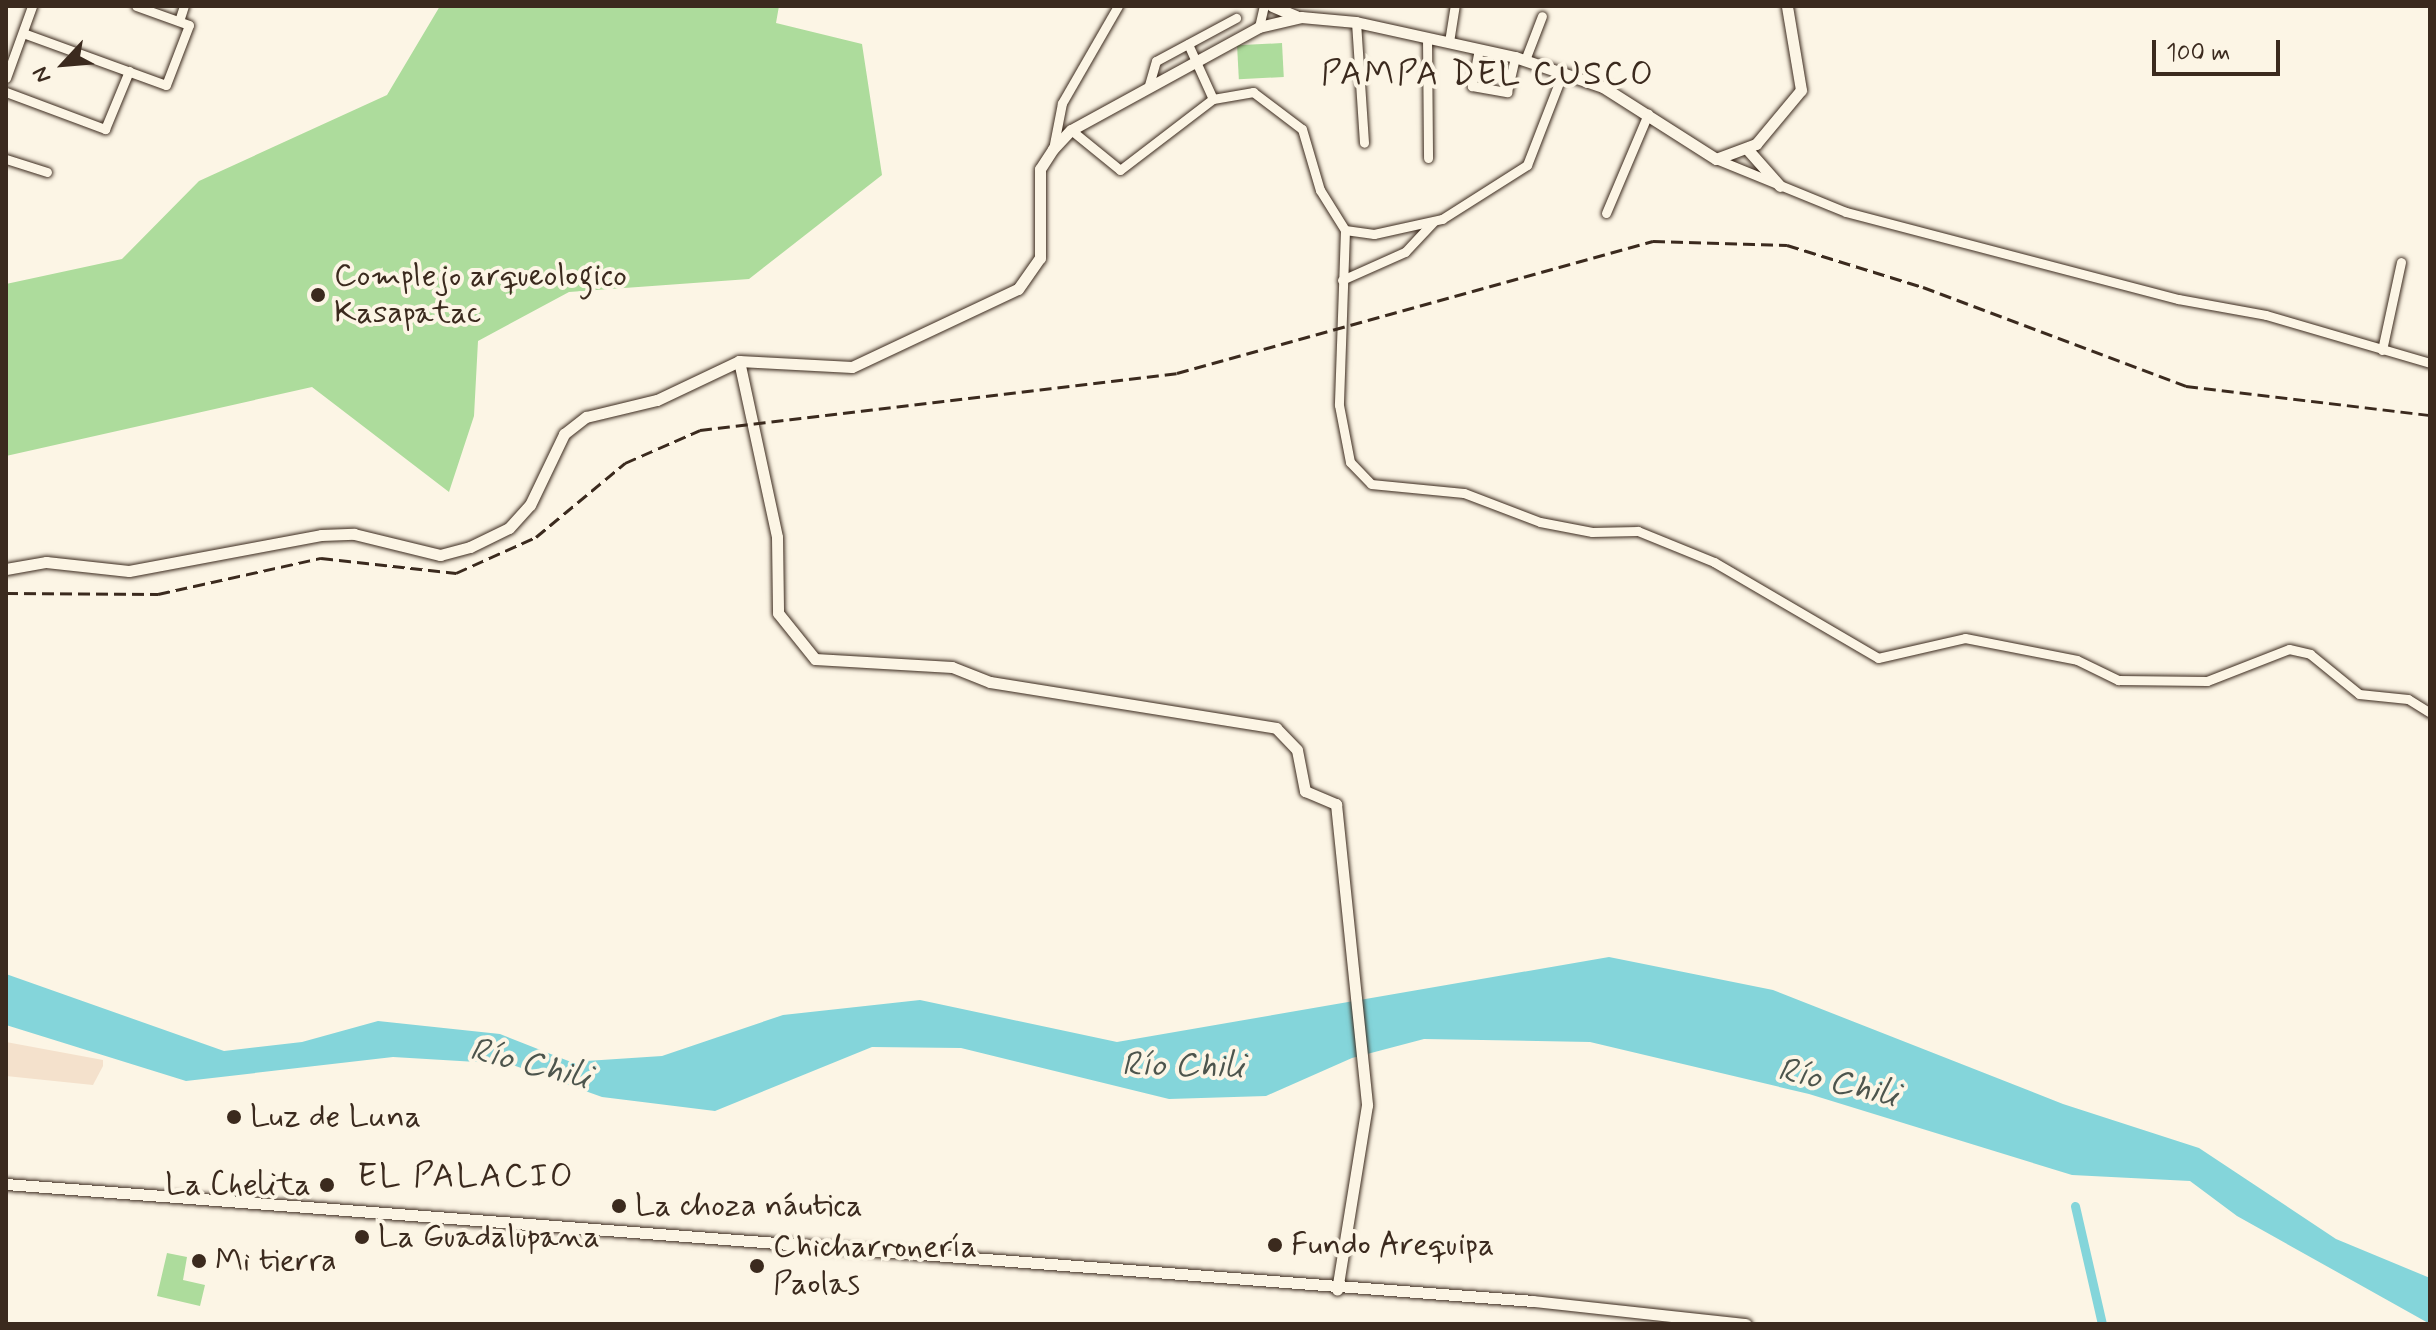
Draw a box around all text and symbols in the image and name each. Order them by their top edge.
north arrow [24,24,104,104]
scale bar [2156,24,2284,74]
text: 100 m [2166,38,2230,69]
district label: PAMPA DEL CUSCO [1324,55,1652,95]
text: N [27,62,58,87]
place label: Complejo arqueologico Kasapatac [334,258,627,333]
marker: Complejo arqueologico Kasapatac [309,286,327,304]
water label: Río Chili [466,1029,594,1099]
water label: Río Chili [1121,1045,1245,1087]
water label: Río Chili [1774,1049,1902,1117]
place label: Luz de Luna [250,1098,415,1136]
marker: Luz de Luna [225,1108,243,1126]
district label: EL PALACIO [364,1157,568,1197]
place label: La Chelita [158,1166,311,1204]
marker: La Chelita [318,1176,336,1194]
place label: La choza náutica [635,1187,861,1225]
marker: La choza náutica [610,1197,628,1215]
place label: La Guadalupana [378,1218,593,1256]
place label: Fundo Arequipa [1291,1226,1498,1264]
marker: La Guadalupana [353,1228,371,1246]
place label: Chicharronería Paolas [773,1229,977,1304]
marker: Fundo Arequipa [1266,1236,1284,1254]
place label: Mi tierra [215,1242,337,1280]
marker: Mi tierra [190,1252,208,1270]
marker: Chicharronería Paolas [748,1257,766,1275]

